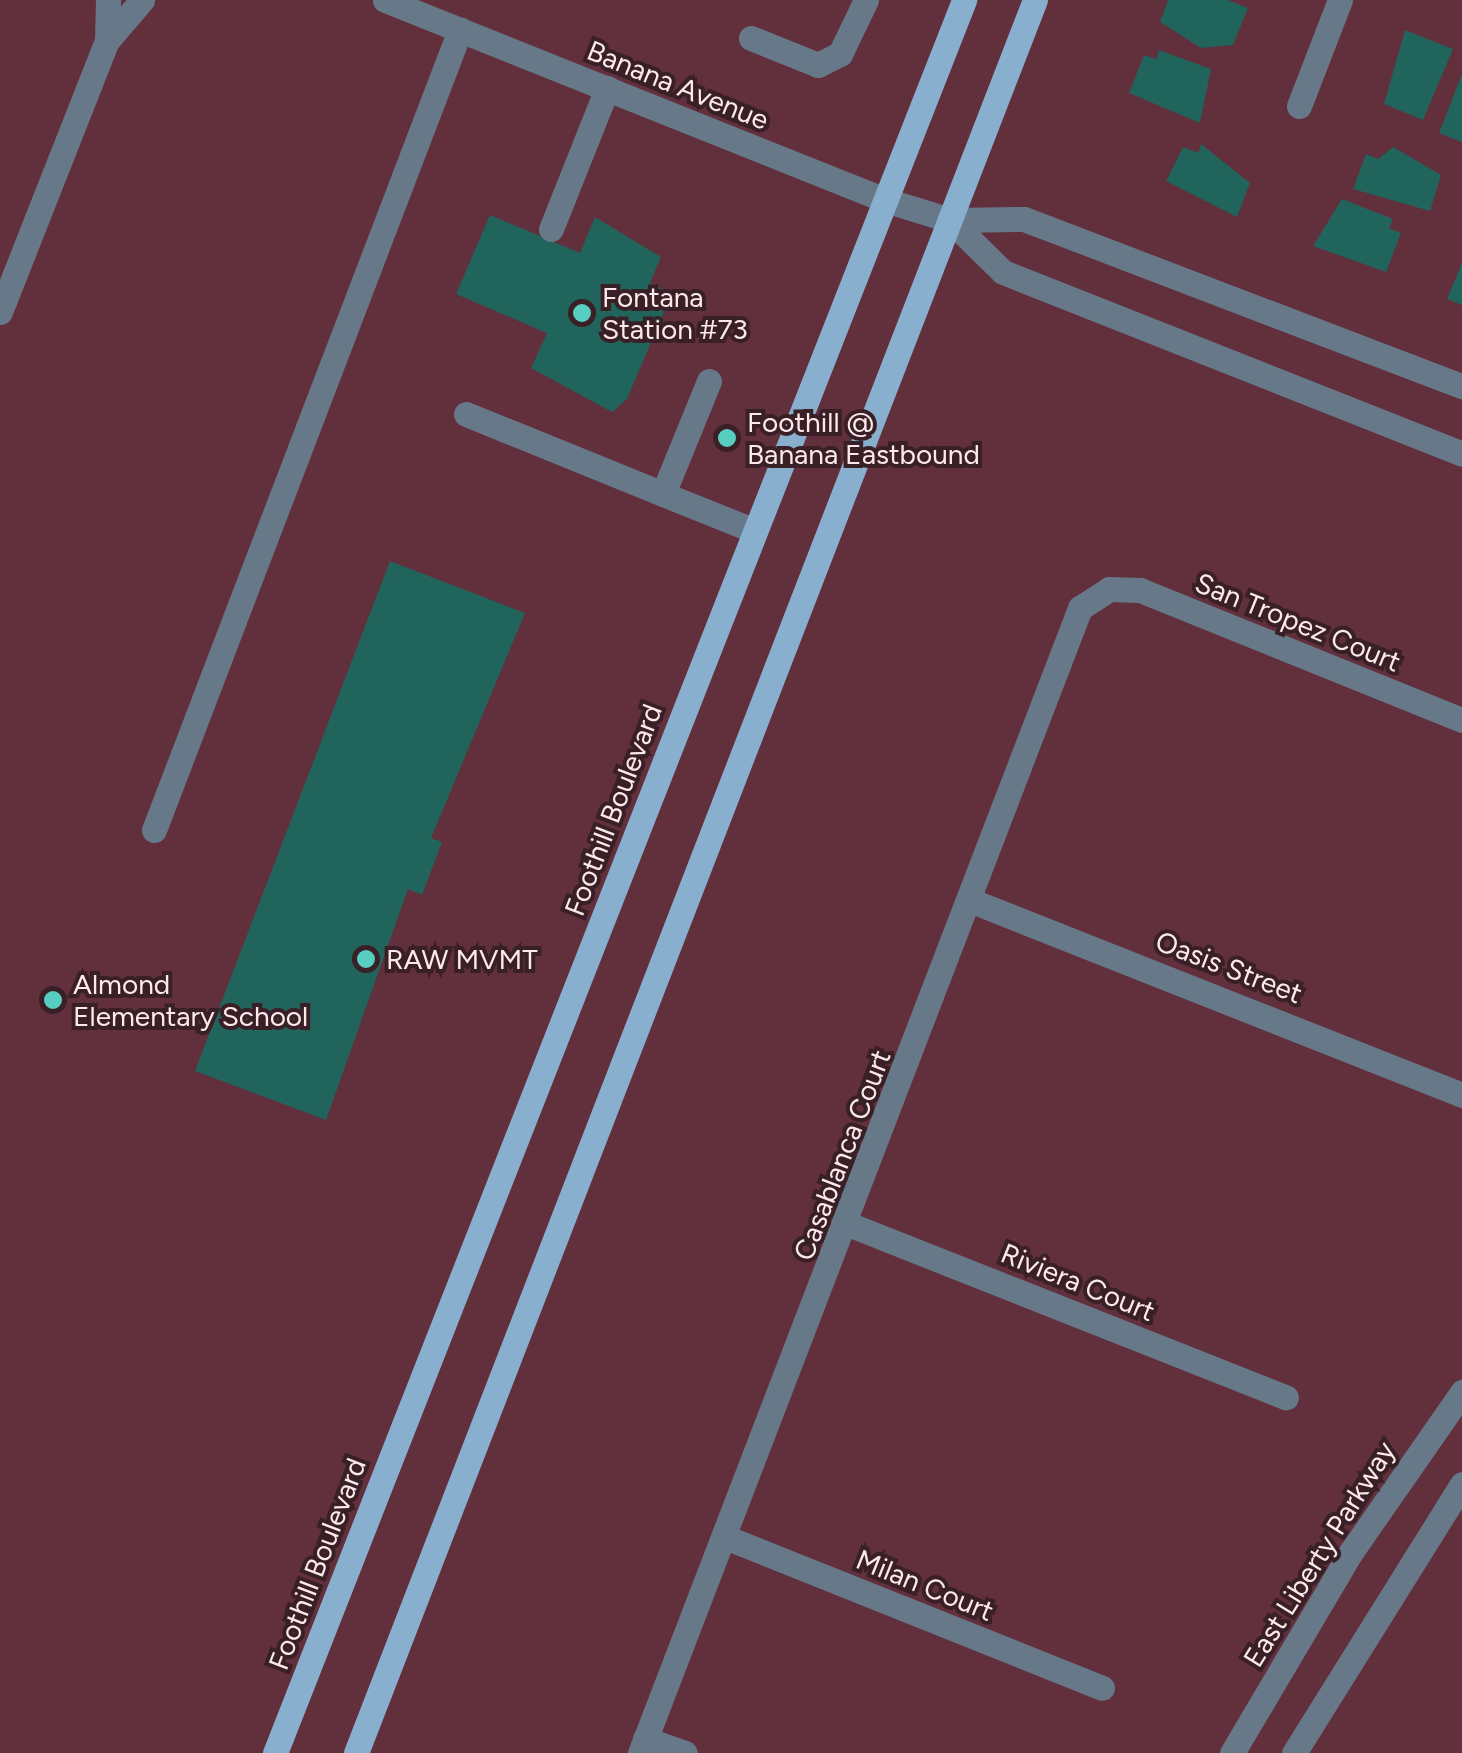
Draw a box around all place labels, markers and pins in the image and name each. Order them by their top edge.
place label: Fontana Station #73 [602,280,748,346]
marker: Fontana Station #73 [571,302,593,324]
place label: Foothill @ Banana Eastbound [747,405,980,471]
marker: Foothill @ Banana Eastbound [716,427,738,449]
place label: RAW MVMT [386,942,538,976]
marker: RAW MVMT [355,948,377,970]
place label: Almond Elementary School [73,967,308,1033]
marker: Almond Elementary School [42,989,64,1011]

